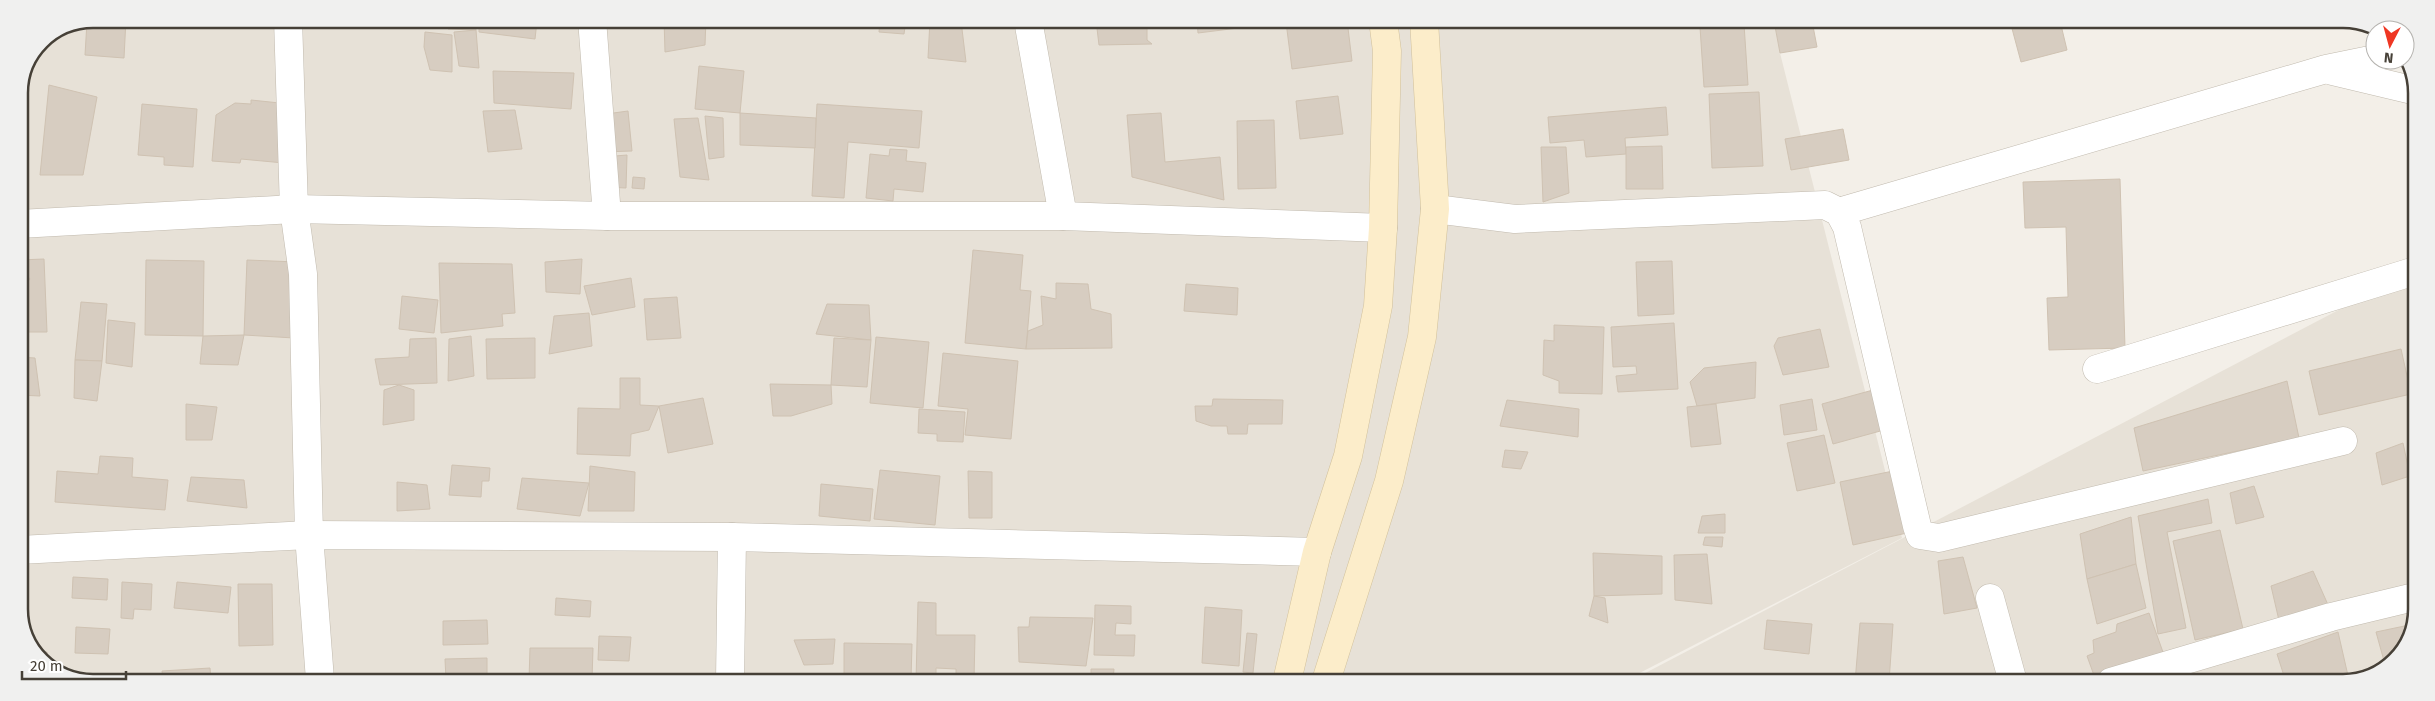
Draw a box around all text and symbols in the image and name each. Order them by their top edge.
north arrow [2365,20,2415,70]
text: N [2383,48,2394,66]
scale bar [22,648,126,680]
text: 20 m [30,657,63,675]

